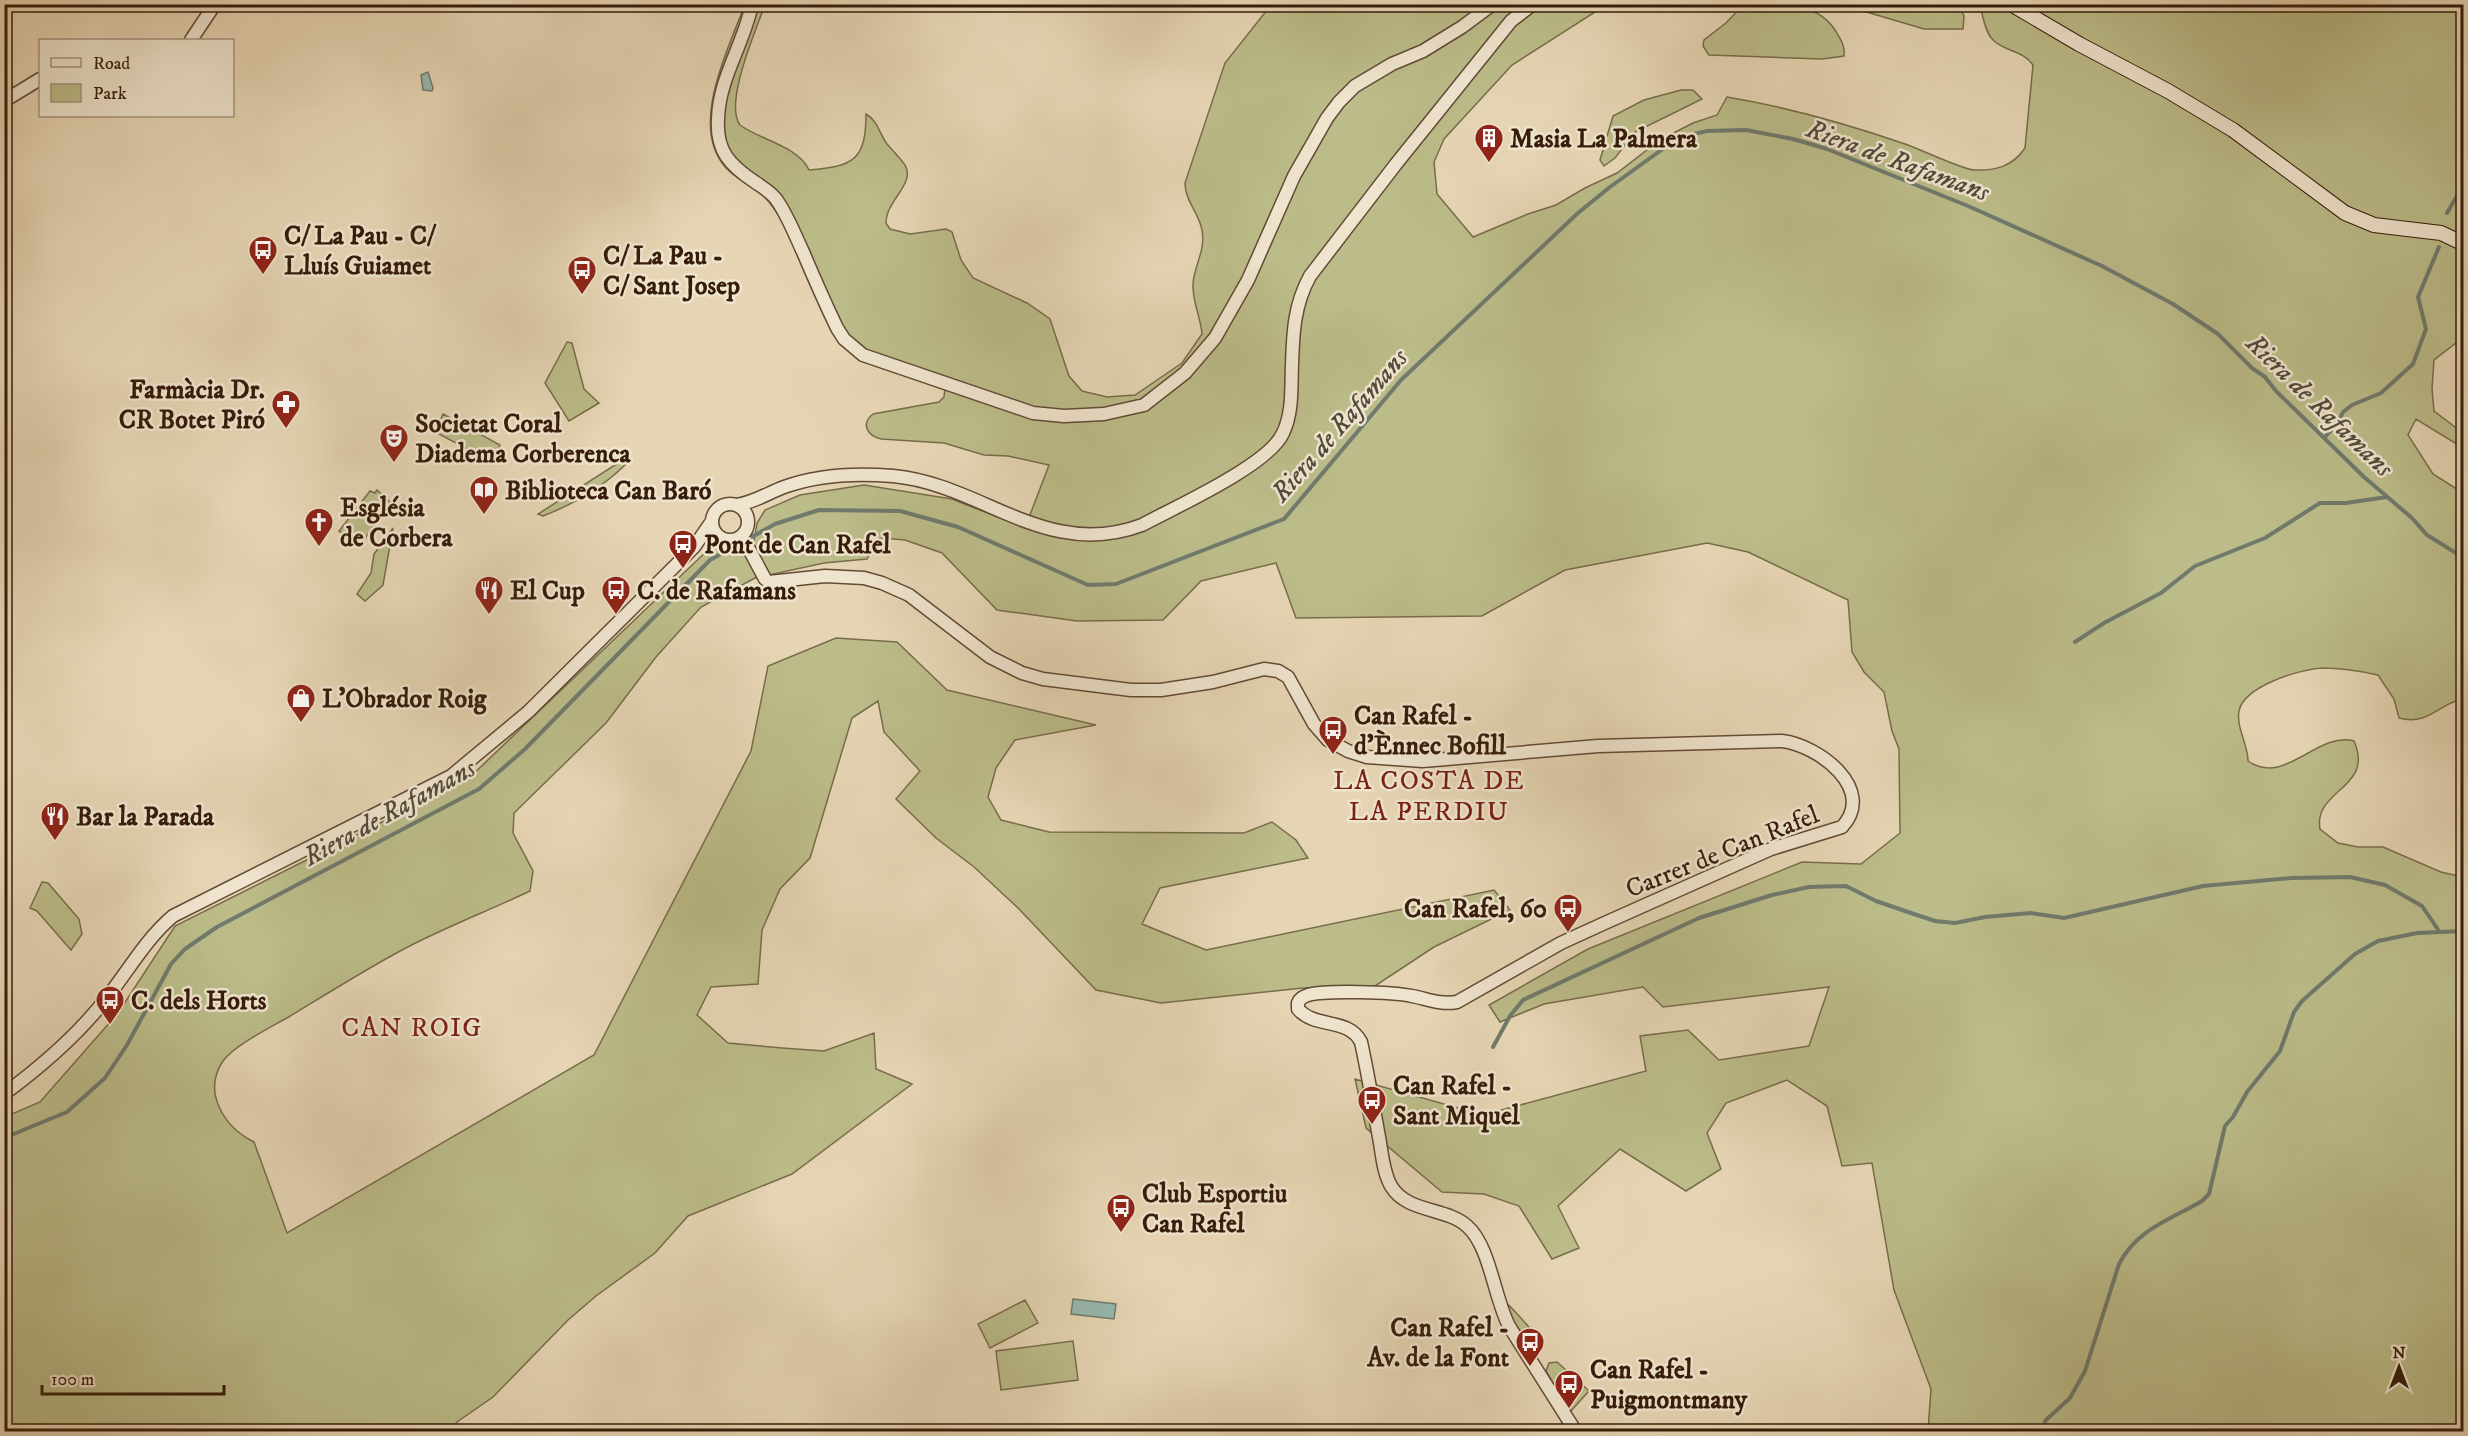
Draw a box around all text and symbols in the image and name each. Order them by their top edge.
legend [39,39,234,117]
text: Road [93,53,130,75]
text: Park [93,83,127,105]
water label: Riera de Rafamans [1801,112,1995,210]
building icon: Masia La Palmera [1473,122,1505,164]
place label: Masia La Palmera [1510,123,1698,156]
place label: C/ La Pau - C/ Lluís Guiamet [284,220,437,283]
bus stop icon: C/ La Pau - C/ Lluís Guiamet [247,234,279,276]
place label: C/ La Pau - C/ Sant Josep [603,240,740,303]
bus stop icon: C/ La Pau - C/ Sant Josep [566,254,598,296]
water label: Riera de Rafamans [2238,326,2401,485]
water label: Riera de Rafamans [1263,341,1416,510]
place label: Farmàcia Dr. CR Botet Piró [119,374,265,437]
pharmacy icon: Farmàcia Dr. CR Botet Piró [270,388,302,430]
place label: Societat Coral Diadema Corberenca [415,408,632,471]
theatre icon: Societat Coral Diadema Corberenca [378,422,410,464]
library icon: Biblioteca Can Baró [468,474,500,516]
place label: Biblioteca Can Baró [505,475,712,508]
place label: Església de Corbera [340,492,453,555]
church icon: Església de Corbera [303,506,335,548]
bus stop icon: Pont de Can Rafel [667,528,699,570]
place label: Pont de Can Rafel [704,529,892,562]
restaurant icon: El Cup [473,574,505,616]
bus stop icon: C. de Rafamans [600,574,632,616]
place label: El Cup [510,575,585,608]
place label: C. de Rafamans [637,575,796,608]
shop icon: L'Obrador Roig [285,682,317,724]
place label: L'Obrador Roig [322,683,488,716]
place label: Can Rafel - d'Ènnec Bofill [1354,700,1507,763]
bus stop icon: Can Rafel - d'Ènnec Bofill [1317,714,1349,756]
water label: Riera de Rafamans [296,751,482,875]
district label: LA COSTA DE LA PERDIU [1333,764,1525,829]
street label: Carrer de Can Rafel [1621,799,1824,906]
restaurant icon: Bar la Parada [39,800,71,842]
place label: Bar la Parada [76,801,215,834]
bus stop icon: Can Rafel, 60 [1552,892,1584,934]
place label: Can Rafel, 60 [1404,893,1547,926]
bus stop icon: C. dels Horts [94,984,126,1026]
place label: C. dels Horts [131,985,267,1018]
district label: CAN ROIG [341,1011,483,1045]
place label: Can Rafel - Sant Miquel [1393,1070,1521,1133]
bus stop icon: Can Rafel - Sant Miquel [1356,1084,1388,1126]
place label: Club Esportiu Can Rafel [1142,1178,1288,1241]
bus stop icon: Club Esportiu Can Rafel [1105,1192,1137,1234]
place label: Can Rafel - Av. de la Font [1366,1312,1510,1375]
bus stop icon: Can Rafel - Av. de la Font [1514,1326,1546,1368]
north arrow [2369,1337,2429,1397]
text: N [2392,1343,2406,1363]
place label: Can Rafel - Puigmontmany [1590,1354,1748,1417]
scale bar [42,1358,224,1396]
bus stop icon: Can Rafel - Puigmontmany [1553,1368,1585,1410]
text: 100 m [51,1369,94,1391]

